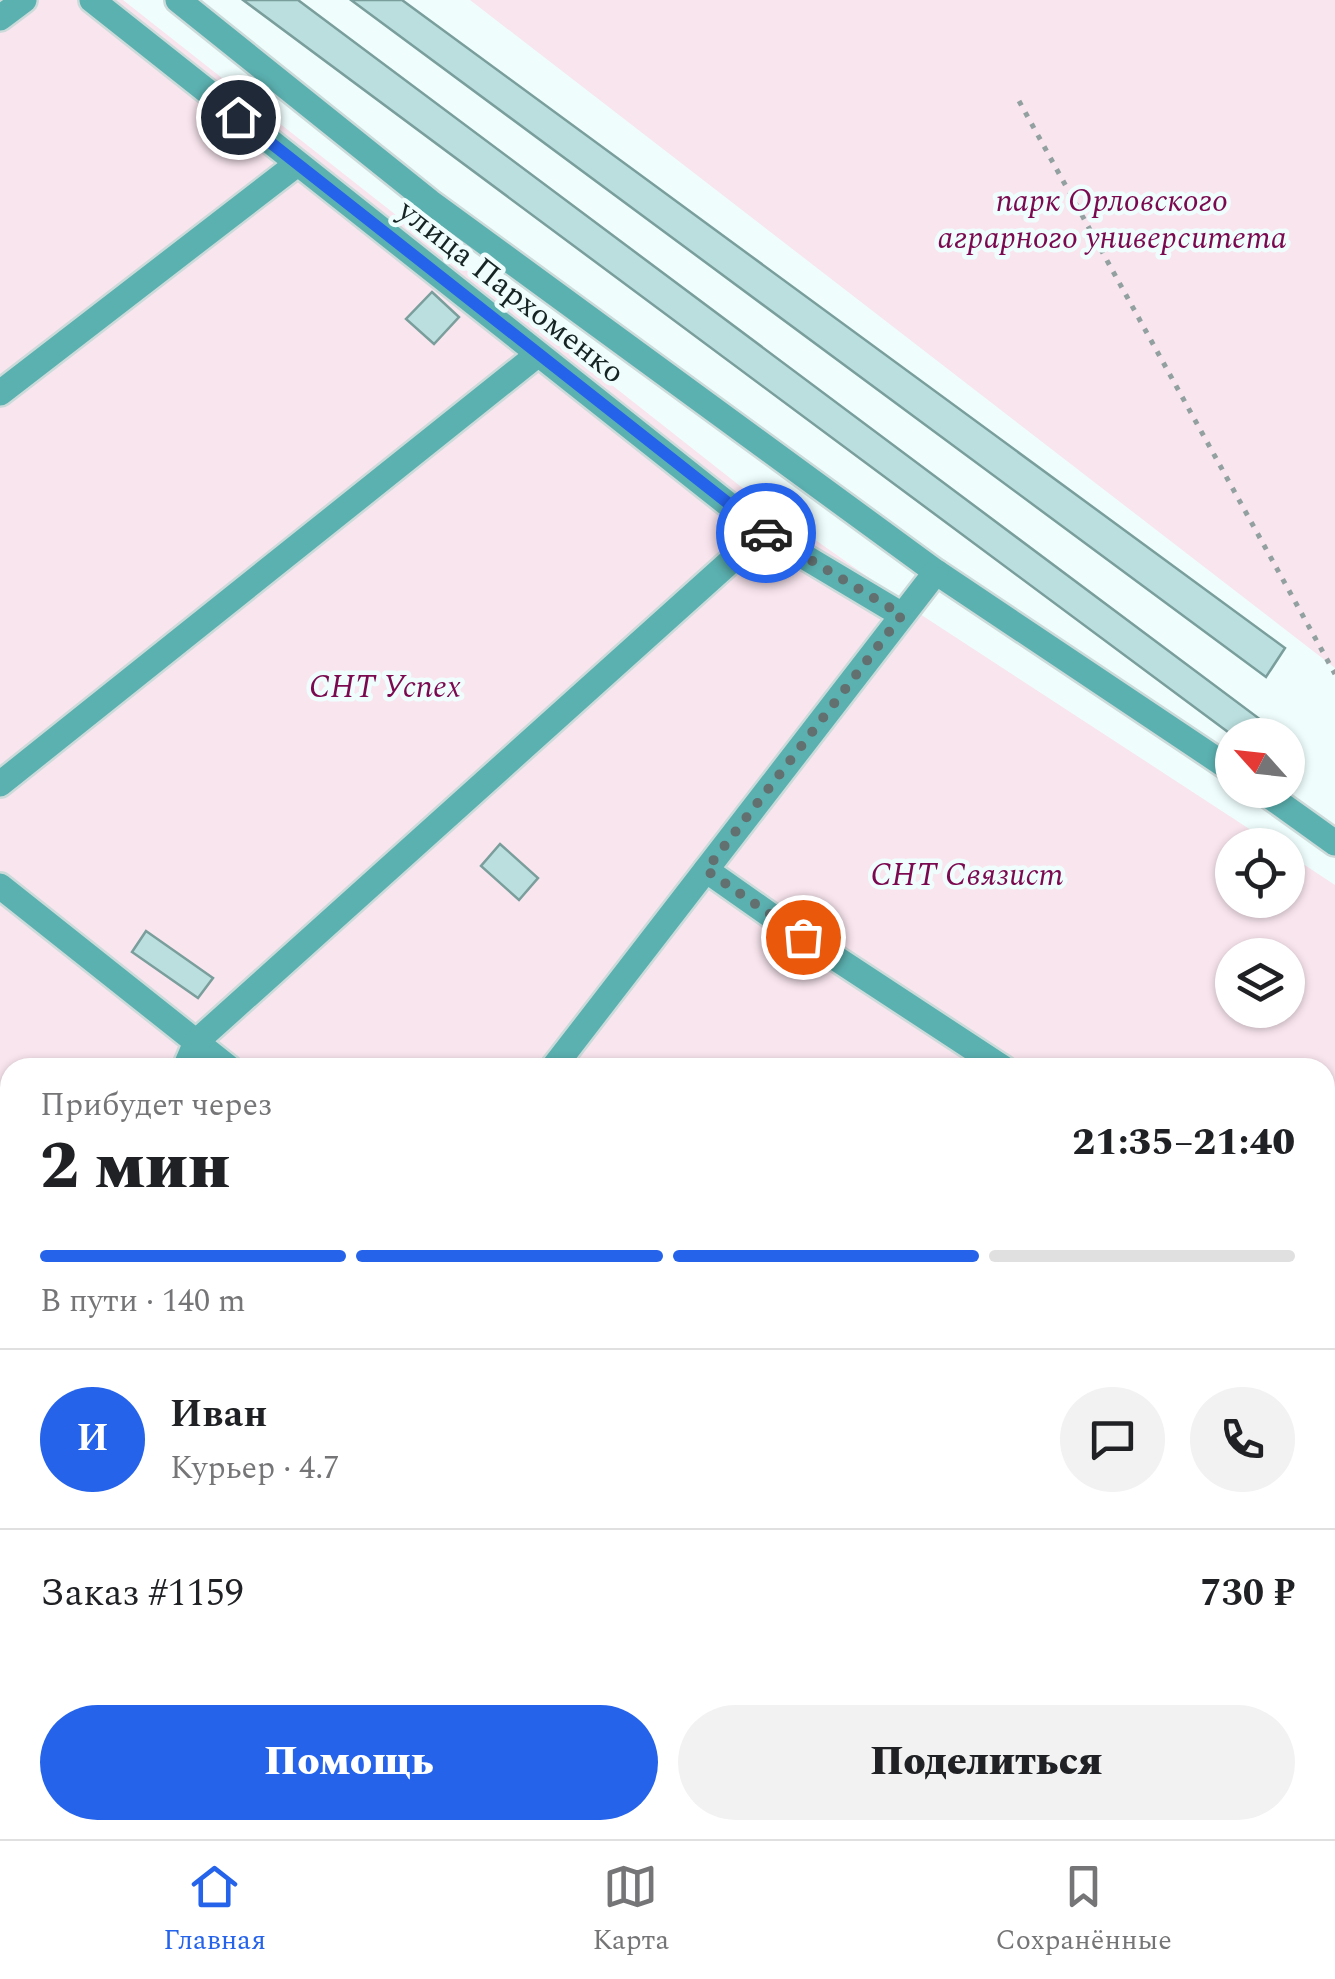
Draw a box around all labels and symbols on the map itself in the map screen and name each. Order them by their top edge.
pin [196,75,281,160]
park label: парк Орловского аграрного университета [937,177,1287,263]
street label: улица Пархоменко [386,187,635,397]
courier [716,483,816,583]
park label: СНТ Успех [309,663,461,712]
north arrow [1215,718,1305,808]
park label: СНТ Связист [870,851,1064,900]
pin [761,895,846,980]

